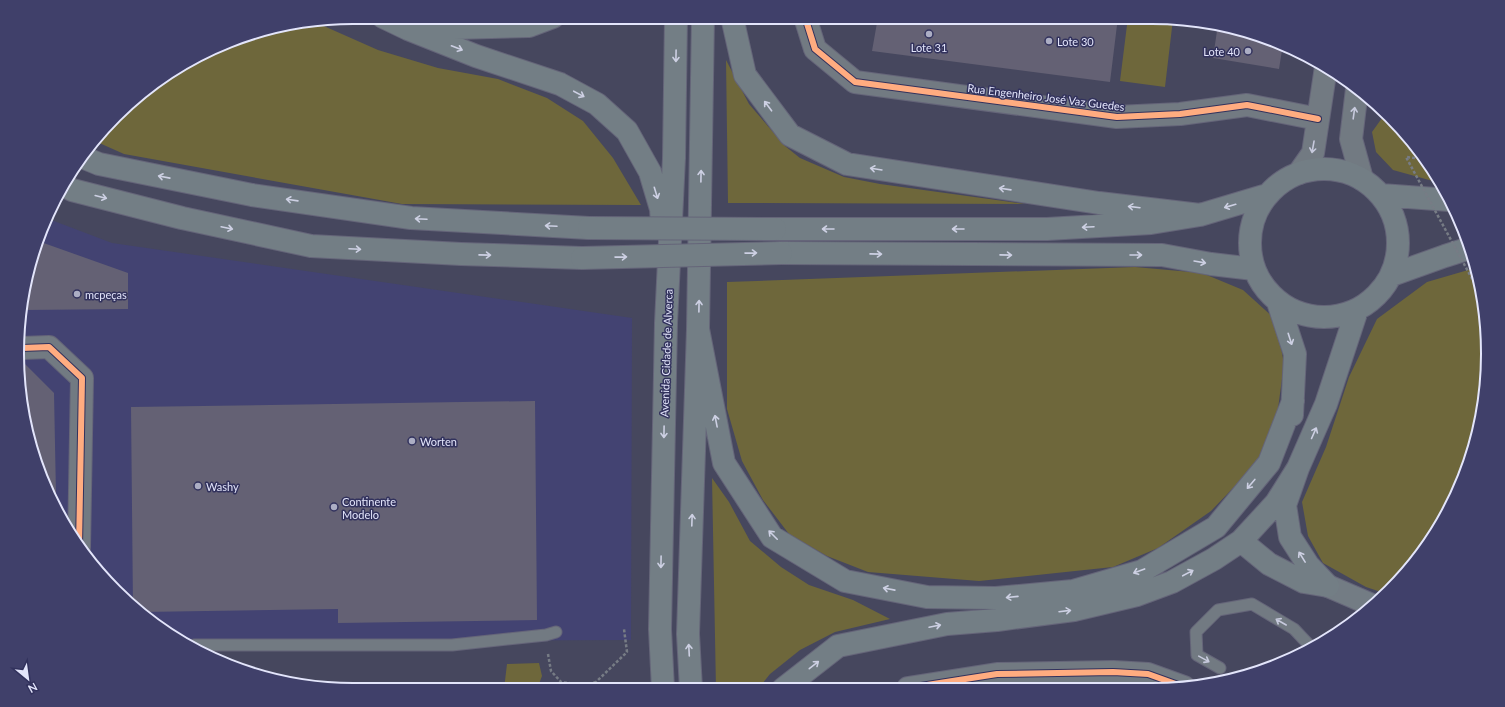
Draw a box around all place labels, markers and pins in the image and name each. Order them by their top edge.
marker: Lote 31 [924,29,934,39]
place label: Lote 30 [1057,35,1094,48]
marker: Lote 30 [1044,36,1054,46]
place label: Lote 31 [911,41,947,54]
place label: Lote 40 [1203,45,1241,58]
marker: Lote 40 [1243,46,1253,56]
place label: mcpeças [85,288,127,301]
marker: mcpeças [72,289,82,299]
place label: Worten [420,435,457,448]
marker: Worten [407,436,417,446]
place label: Washy [206,480,239,493]
marker: Washy [193,481,203,491]
place label: Continente Modelo [342,495,396,521]
marker: Continente Modelo [329,502,339,512]

